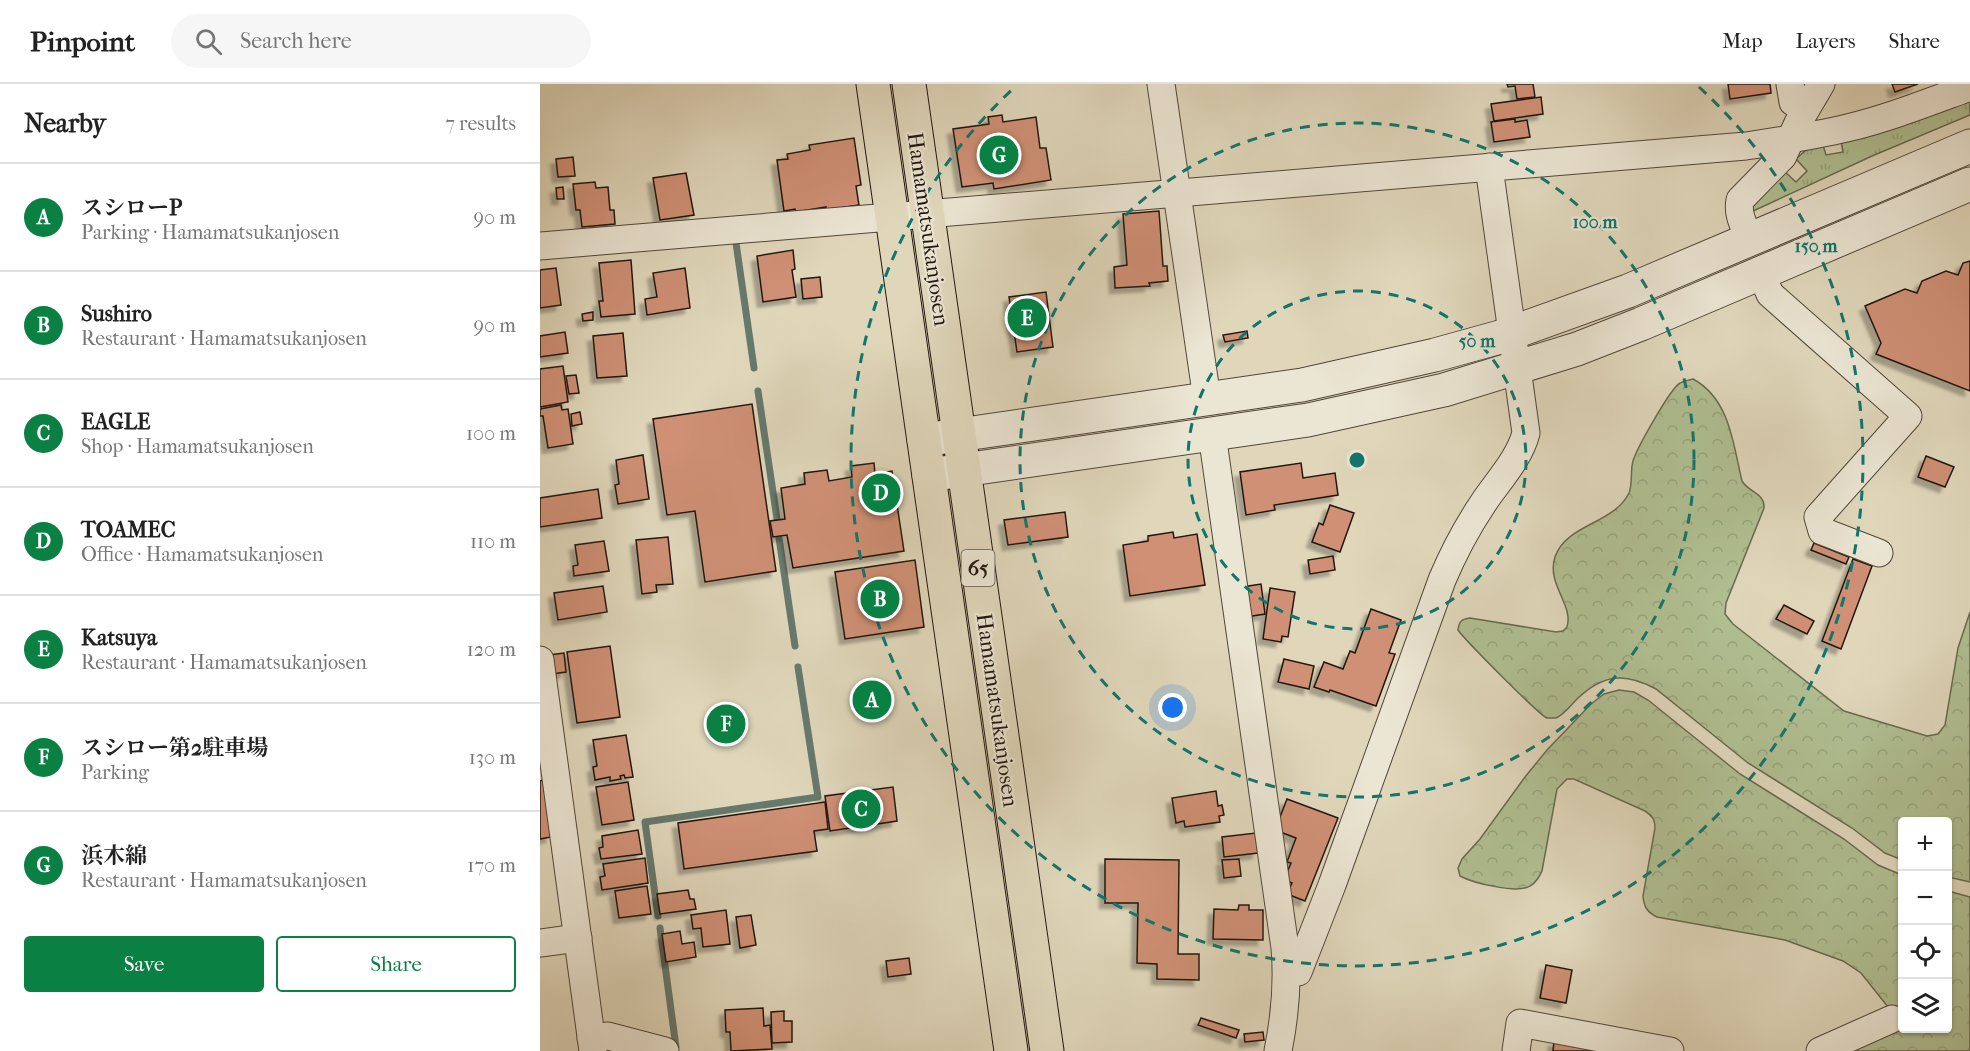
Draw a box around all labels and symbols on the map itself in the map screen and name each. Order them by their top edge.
street label: Hamamatsukanjosen [902,131,955,328]
pin: G [980,132,1018,178]
text: 100 m [1572,212,1619,233]
text: 150 m [1795,236,1838,257]
pin: E [1008,296,1046,340]
text: 50 m [1459,331,1496,352]
centre of rings [1347,450,1367,470]
pin: D [862,470,900,516]
road number: 65 [962,550,994,586]
pin: B [860,576,900,622]
street label: Hamamatsukanjosen [971,612,1024,809]
pin: A [852,678,892,722]
your location [1158,693,1187,722]
pin: F [706,702,746,746]
pin: C [842,786,880,832]

